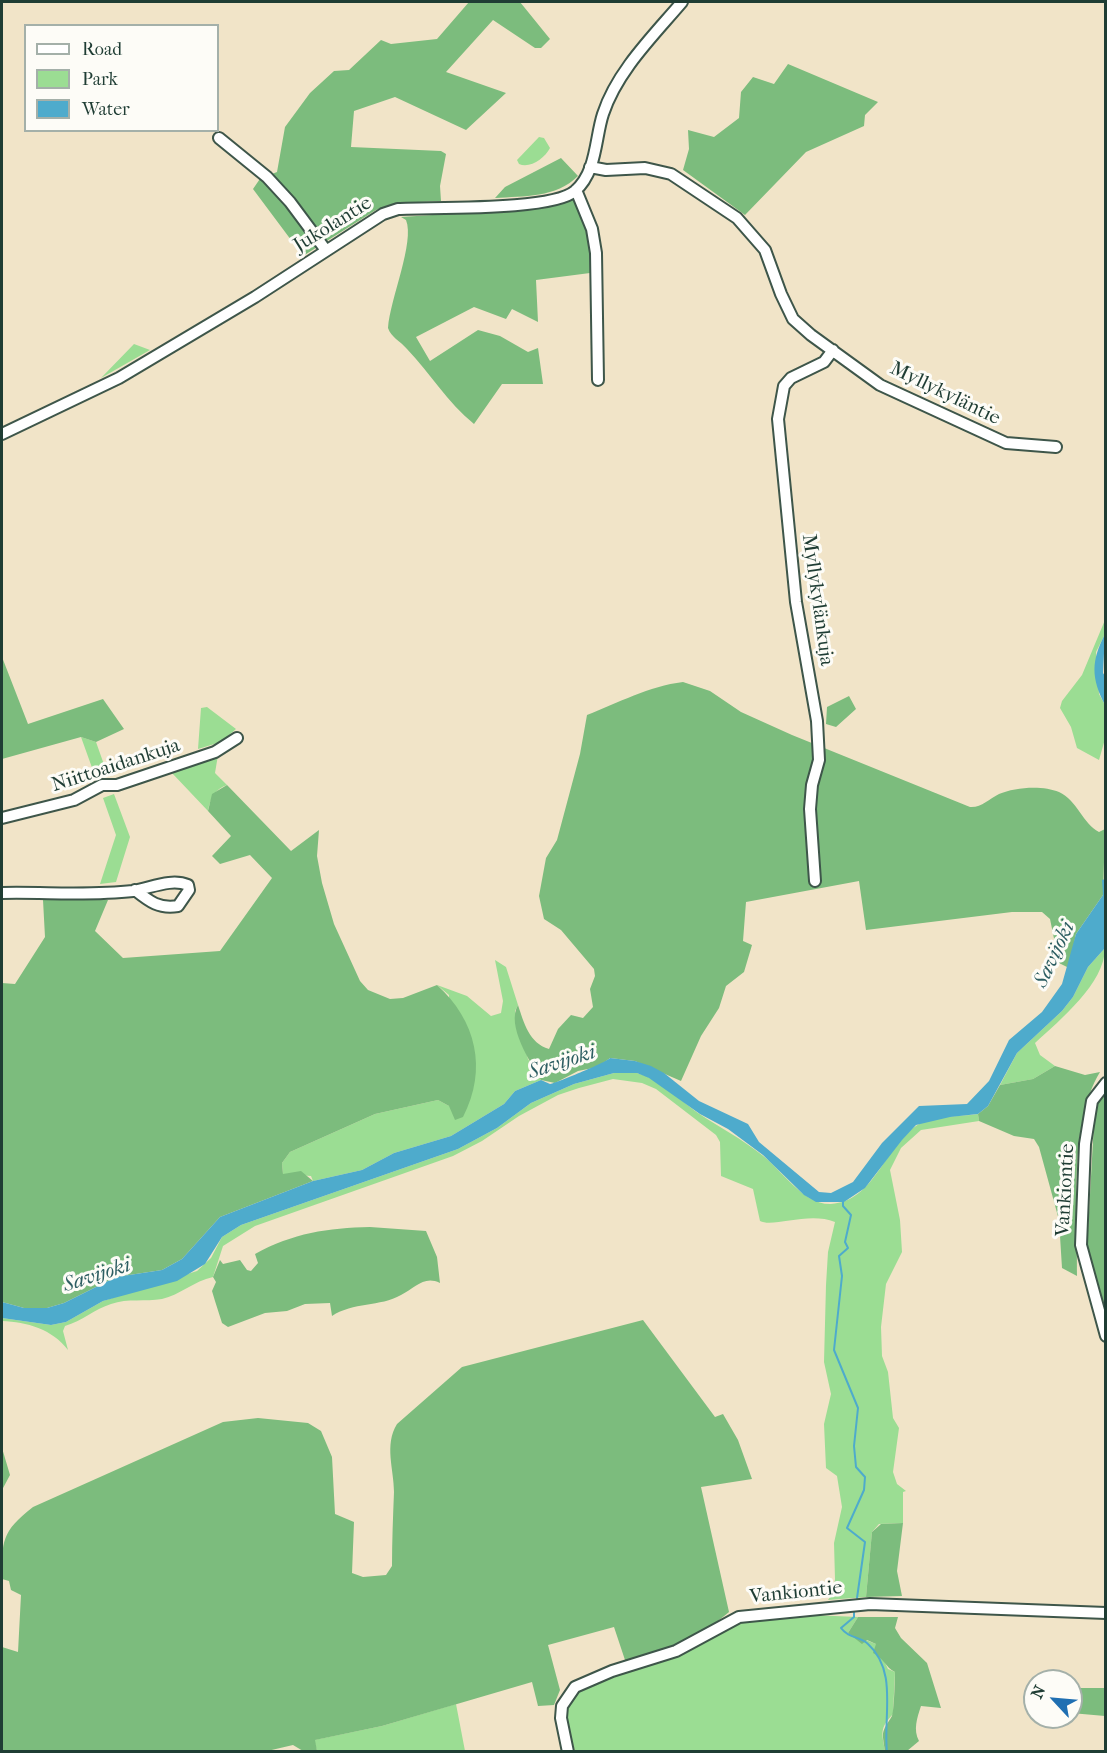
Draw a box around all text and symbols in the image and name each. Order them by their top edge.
legend [24,24,219,132]
text: Road [82,39,122,60]
text: Park [82,69,118,90]
text: Water [82,99,130,120]
street label: Jukolantie [290,192,376,258]
street label: Myllykyläntie [886,357,1004,431]
street label: Myllykylänkuja [796,533,838,667]
street label: Niittoaidankuja [49,734,183,798]
water label: Savijoki [1029,918,1081,992]
water label: Savijoki [525,1040,599,1086]
street label: Vankiontie [1052,1143,1080,1237]
water label: Savijoki [60,1253,134,1299]
street label: Vankiontie [749,1576,843,1610]
north arrow [1023,1669,1083,1729]
text: N [1027,1682,1049,1701]

